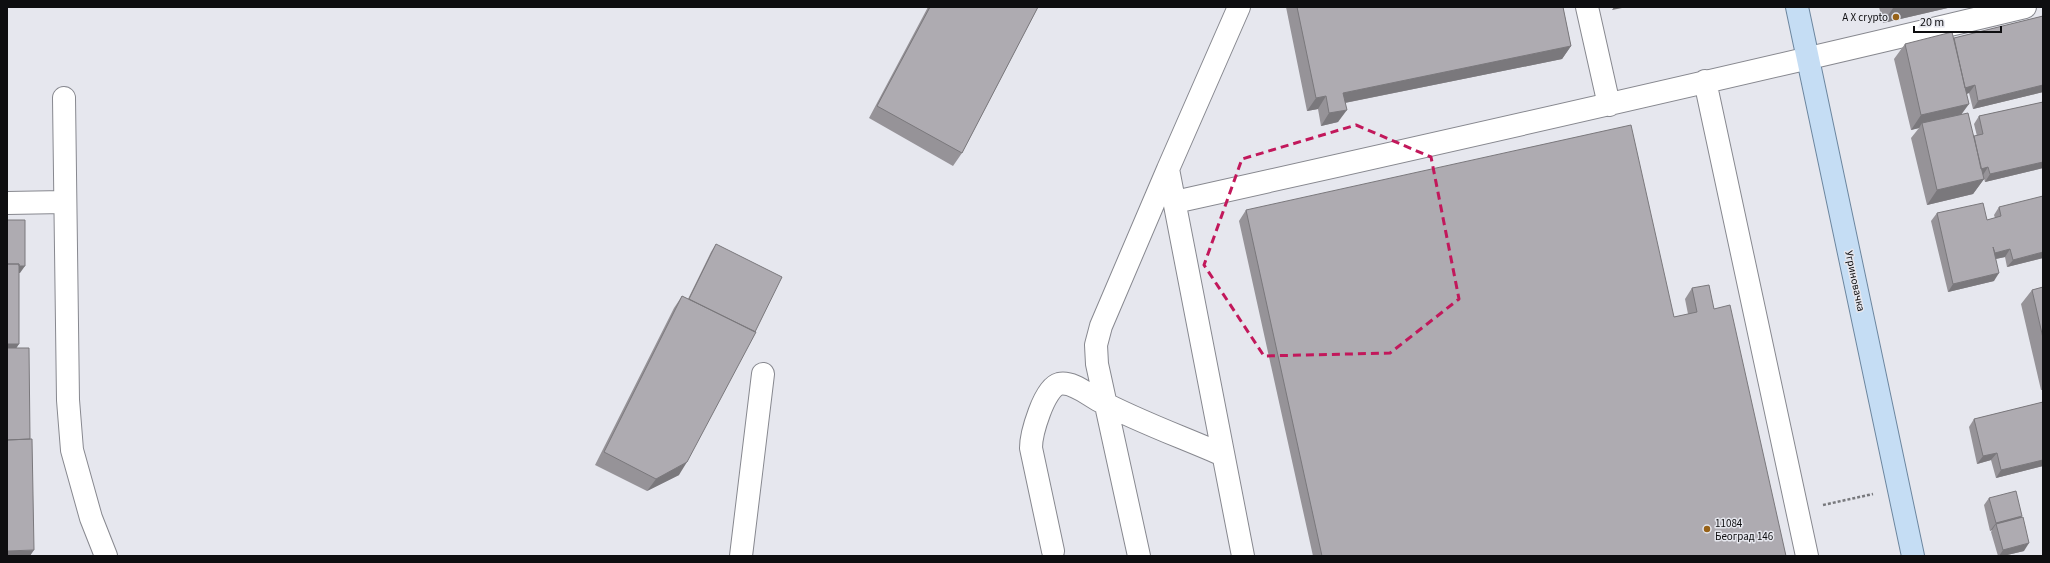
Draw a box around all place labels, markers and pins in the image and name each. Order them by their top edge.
place label: A X crypto [1842,10,1888,25]
marker: A X crypto [1891,12,1901,22]
place label: 11084 Београд 146 [1715,516,1774,544]
marker: 11084 Београд 146 [1702,524,1712,534]

